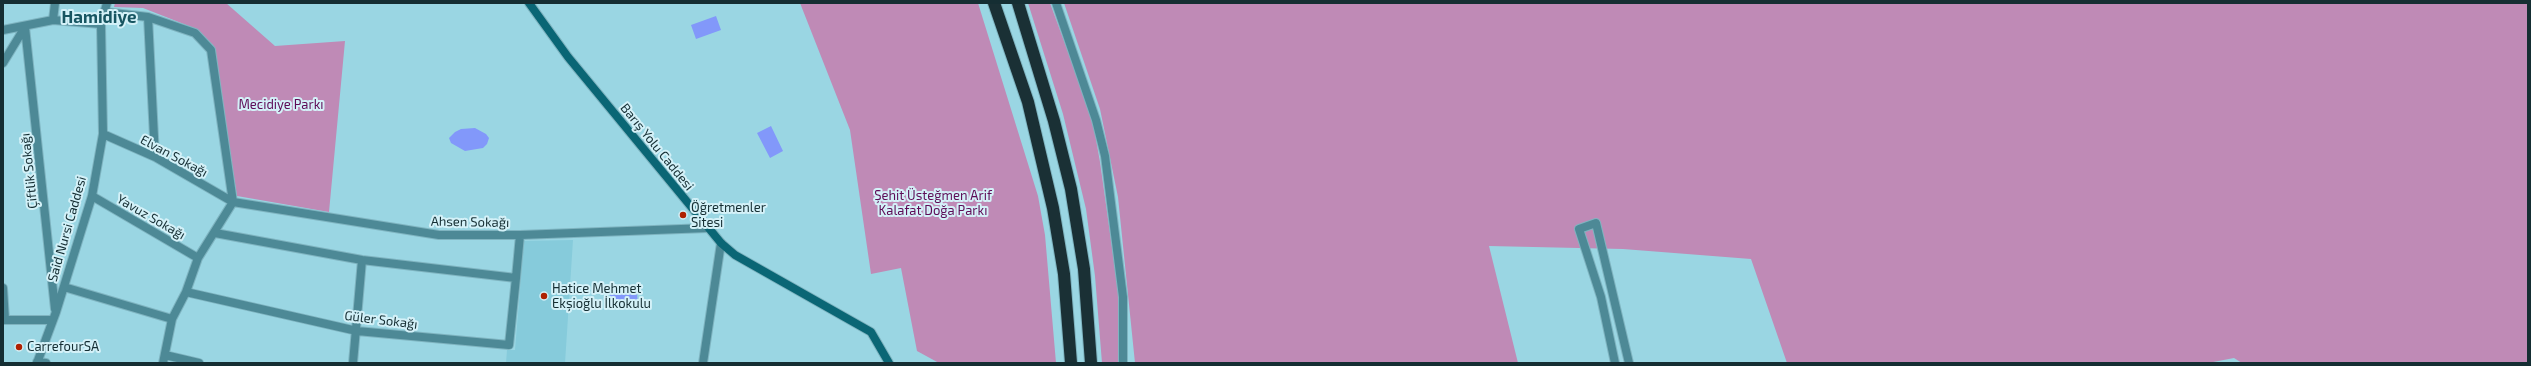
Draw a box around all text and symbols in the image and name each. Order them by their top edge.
district label: Hamidiye [61,7,137,27]
park label: Mecidiye Parkı [238,97,324,113]
street label: Barış Yolu Caddesi [617,100,697,194]
street label: Çiftlik Sokağı [17,132,41,210]
street label: Elvan Sokağı [138,132,210,180]
street label: Said Nursi Caddesi [45,175,89,283]
park label: Şehit Üsteğmen Arif Kalafat Doğa Parkı [874,188,992,219]
street label: Yavuz Sokağı [114,191,188,243]
place label: Öğretmenler Sitesi [691,200,766,231]
marker: Öğretmenler Sitesi [678,210,688,220]
street label: Ahsen Sokağı [431,214,509,230]
place label: Hatice Mehmet Ekşioğlu İlkokulu [552,281,651,312]
marker: Hatice Mehmet Ekşioğlu İlkokulu [539,291,549,301]
street label: Güler Sokağı [344,308,418,332]
place label: CarrefourSA [27,339,99,355]
marker: CarrefourSA [14,342,24,352]

